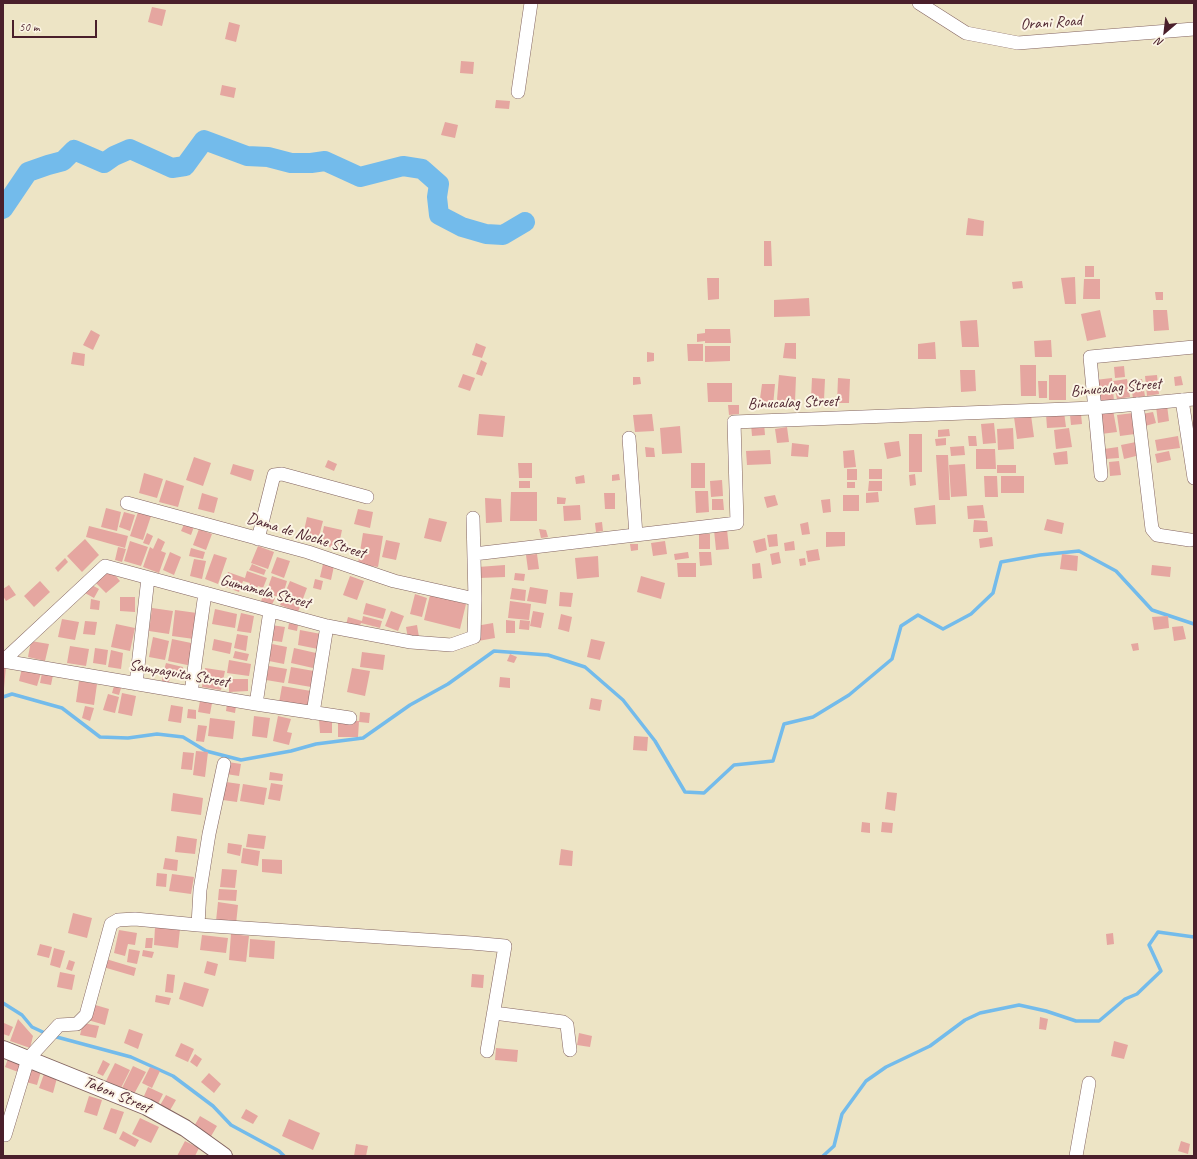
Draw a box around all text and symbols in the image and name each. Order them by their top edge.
street label: Orani Road [1020,11,1082,35]
scale bar [14,12,99,38]
north arrow [1145,12,1185,52]
text: 50 m [19,19,39,35]
text: N [1153,35,1166,50]
street label: Binucalag Street [1070,374,1162,402]
street label: Binucalag Street [747,392,839,414]
street label: Dama de Noche Street [244,509,368,563]
street label: Gumamela Street [218,571,312,613]
street label: Sampaguita Street [128,656,230,692]
street label: Tabon Street [80,1072,154,1118]

